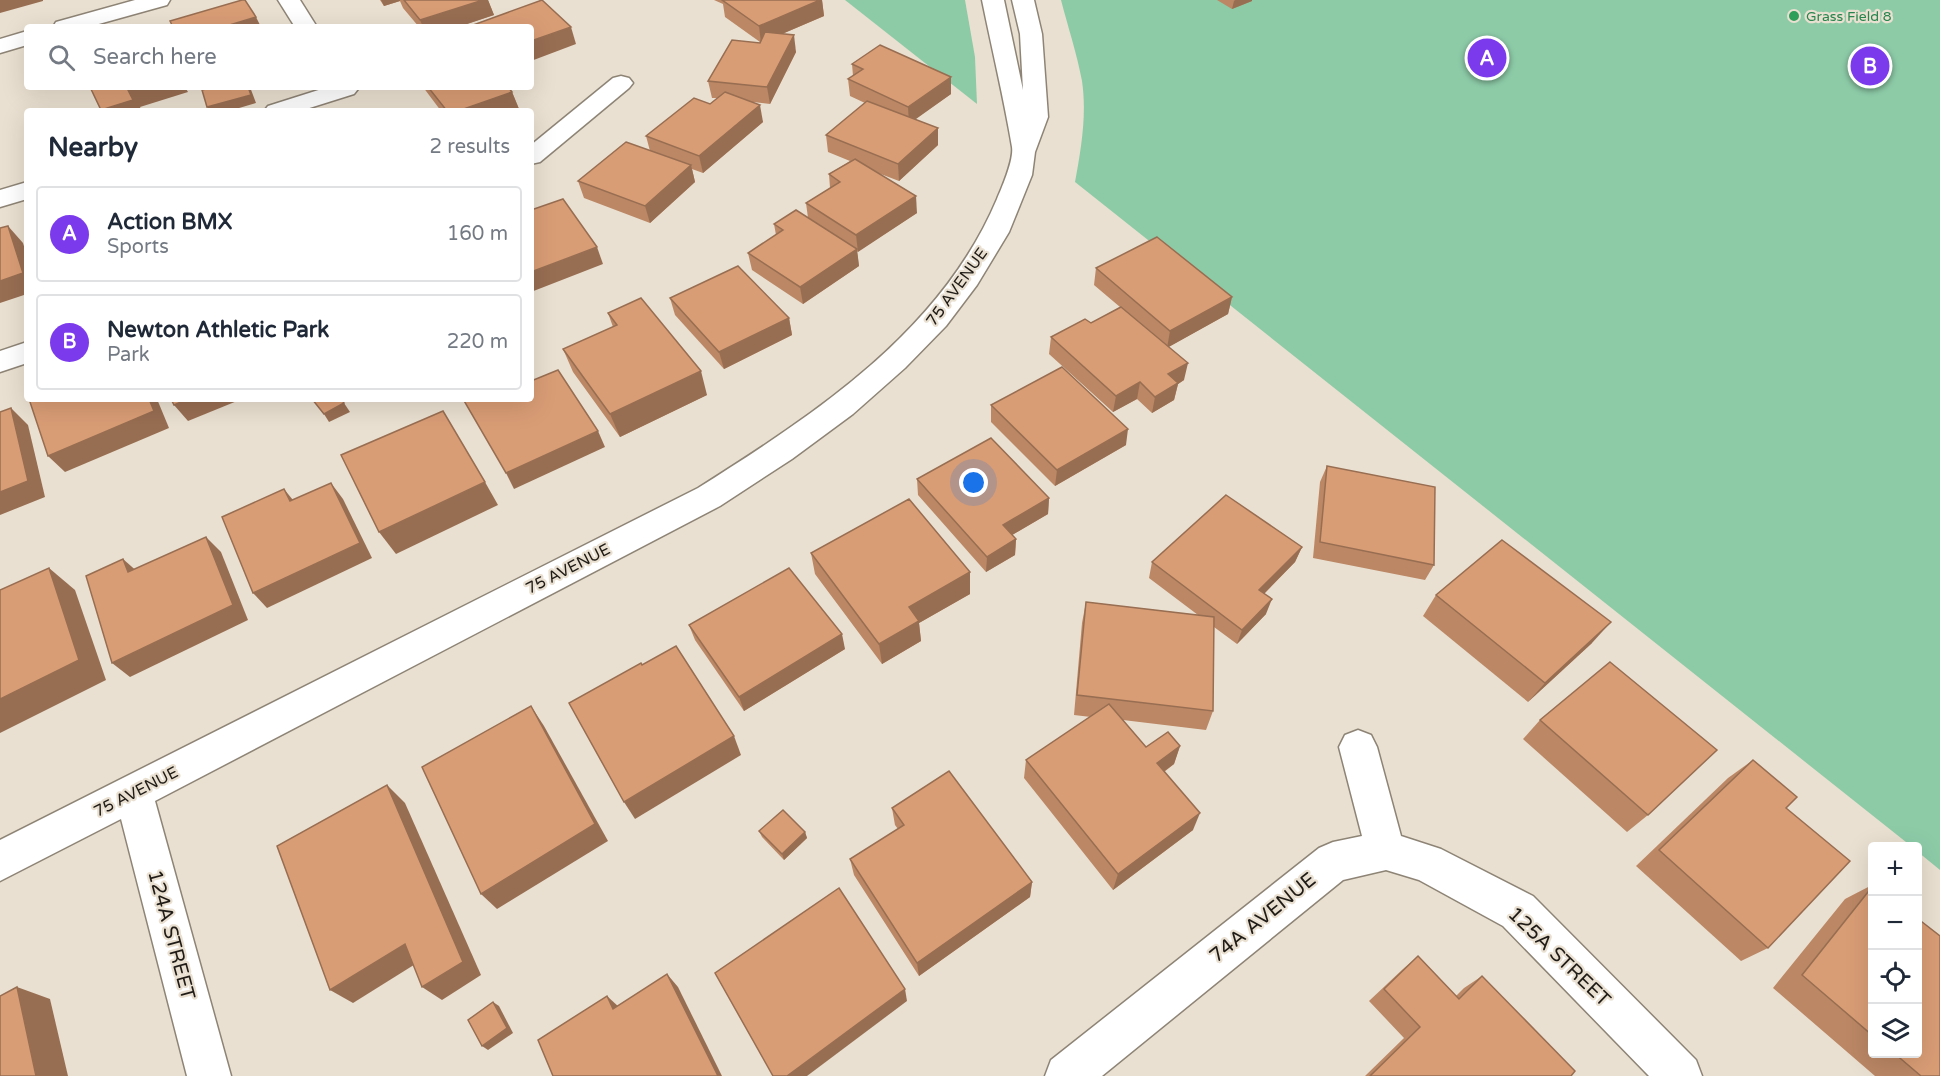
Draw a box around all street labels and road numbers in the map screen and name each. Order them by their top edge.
street label: 75 AVENUE [922,244,992,330]
street label: 75 AVENUE [522,539,614,599]
street label: 75 AVENUE [90,762,182,822]
street label: 124A STREET [142,867,200,1003]
street label: 74A AVENUE [1205,868,1321,968]
street label: 125A STREET [1503,902,1615,1012]

